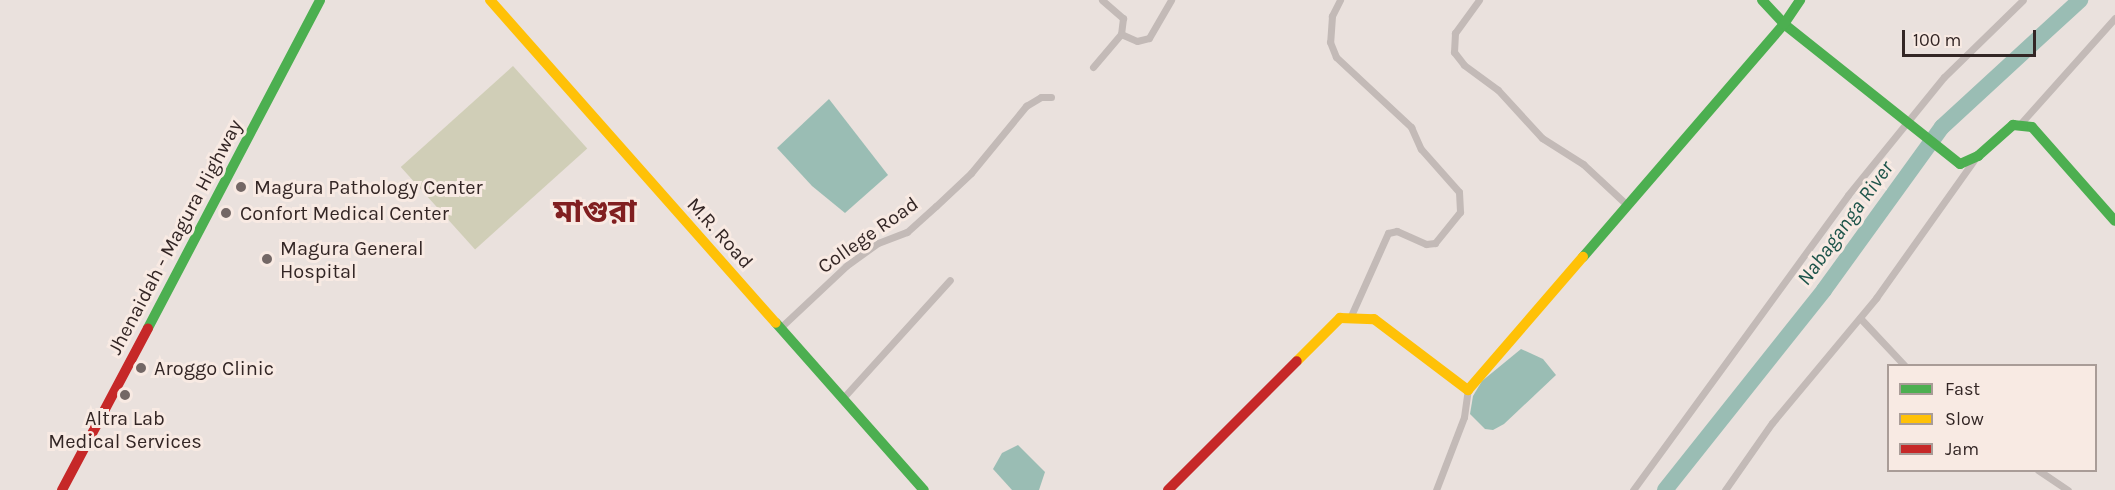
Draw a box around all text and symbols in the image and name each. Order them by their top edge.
scale bar [1905,18,2038,56]
text: 100 m [1913,29,1961,51]
street label: Jhenaidah - Magura Highway [103,115,247,359]
water label: Nabaganga River [1792,156,1898,290]
place label: Magura Pathology Center [254,175,483,199]
marker: Magura Pathology Center [232,178,250,196]
street label: College Road [813,192,923,278]
district label: মাগুরা [553,193,637,231]
street label: M.R. Road [682,193,758,273]
place label: Confort Medical Center [240,201,449,225]
marker: Confort Medical Center [217,204,235,222]
place label: Magura General Hospital [280,236,424,283]
marker: Magura General Hospital [258,250,276,268]
place label: Aroggo Clinic [154,356,274,380]
marker: Aroggo Clinic [132,359,150,377]
legend [1887,364,2097,472]
text: Fast [1945,378,1980,400]
marker: Altra Lab Medical Services [116,386,134,404]
place label: Altra Lab Medical Services [48,406,202,453]
text: Slow [1945,408,1984,430]
text: Jam [1945,438,1979,460]

